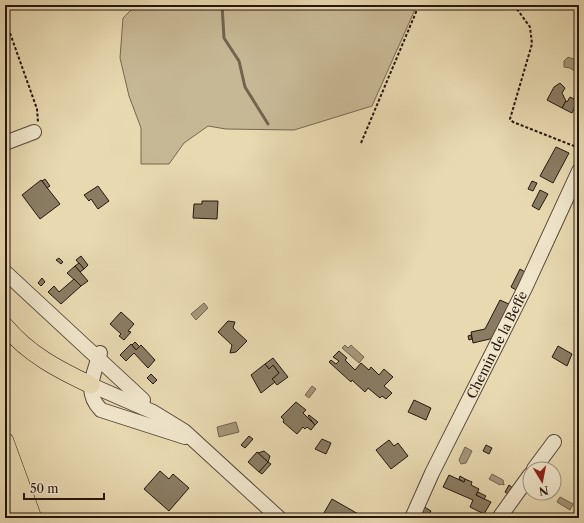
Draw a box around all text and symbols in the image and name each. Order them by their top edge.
street label: Chemin de la Beffe [463,288,530,401]
north arrow [522,461,562,501]
scale bar [24,475,104,501]
text: 50 m [30,481,59,496]
text: N [537,483,550,499]

